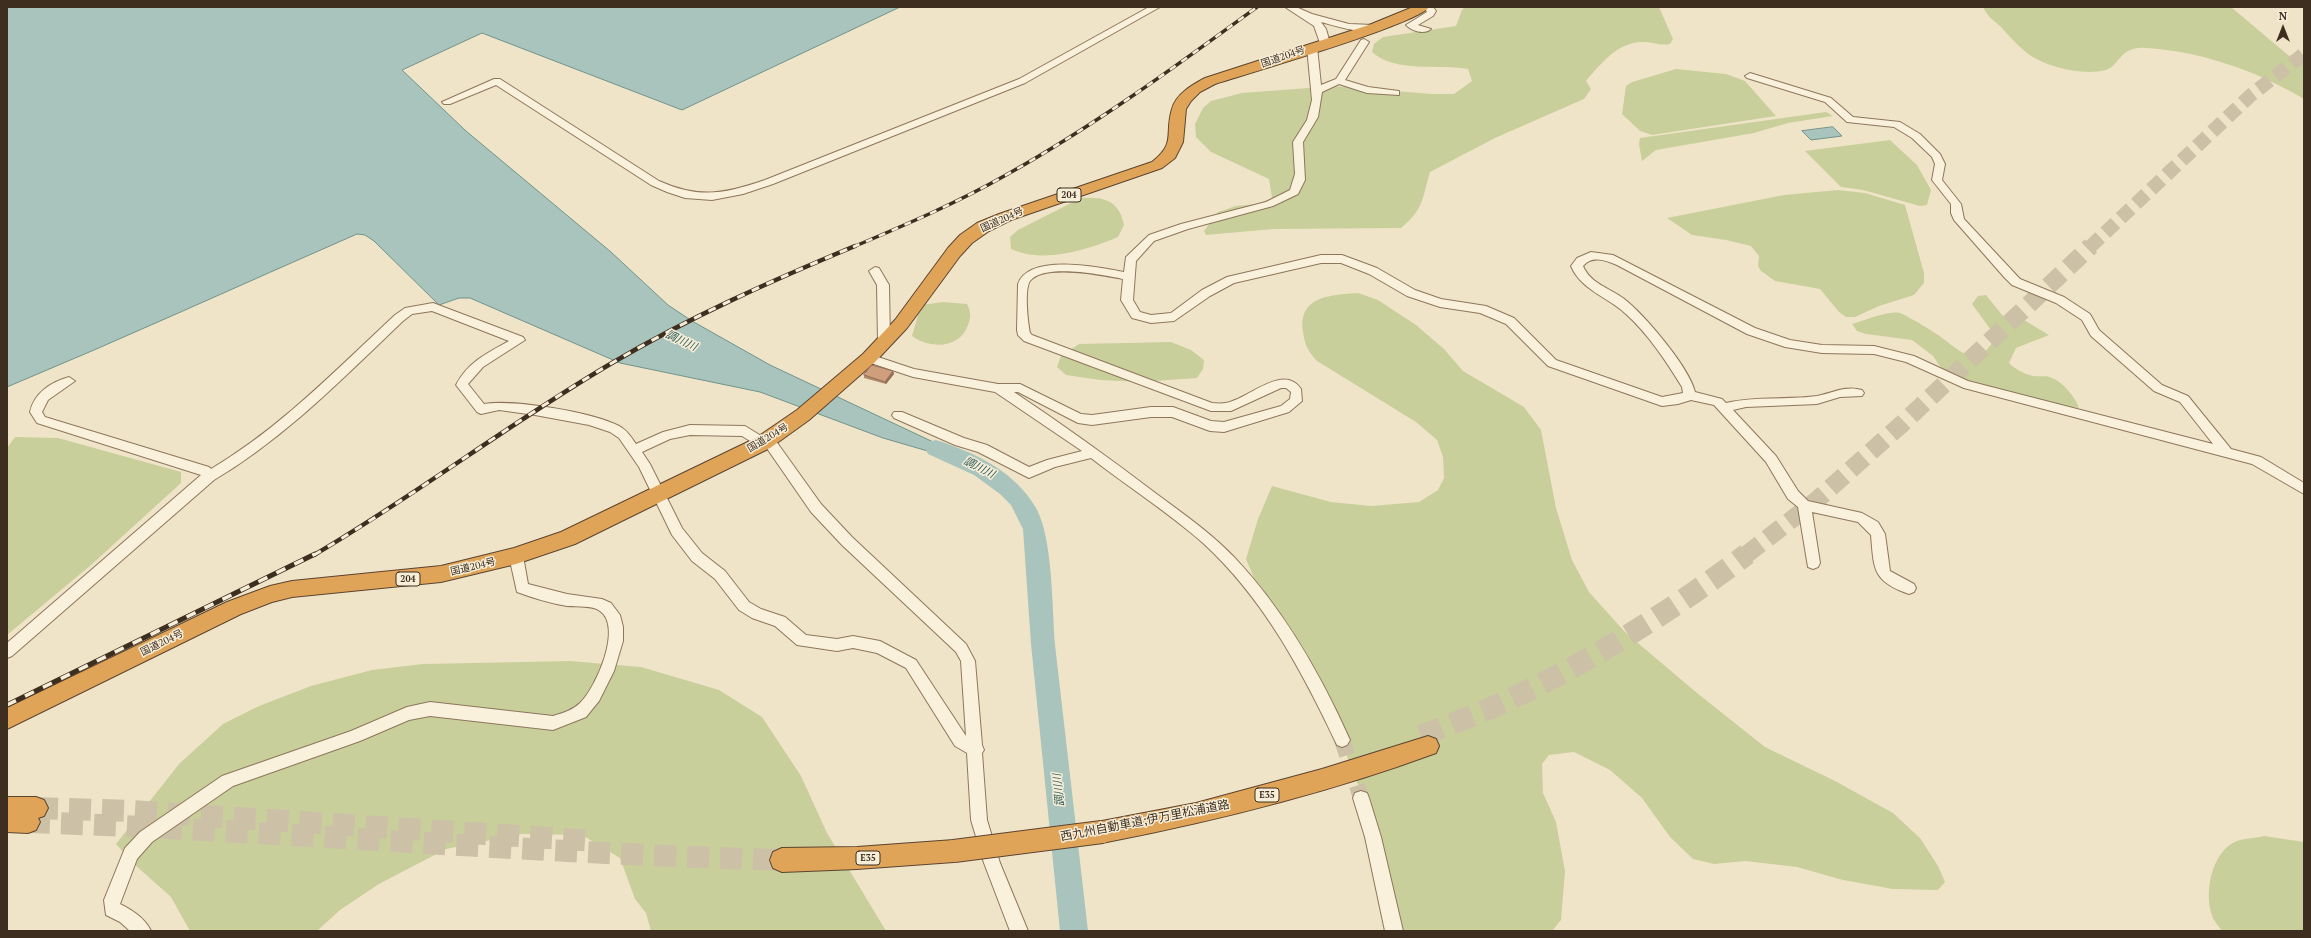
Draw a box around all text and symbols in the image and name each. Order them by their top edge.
north arrow [2263,8,2303,48]
text: N [2279,9,2287,23]
street label: 国道204号 [1259,44,1307,70]
road number: 204 [1057,188,1081,202]
street label: 国道204号 [979,205,1025,235]
water label: 調川川 [663,328,699,354]
street label: 国道204号 [745,421,791,455]
water label: 調川川 [961,455,997,481]
street label: 国道204号 [449,556,497,578]
road number: 204 [396,572,420,586]
street label: 国道204号 [139,628,185,658]
water label: 調川川 [1051,773,1067,807]
road number: E35 [1255,788,1279,802]
street label: 西九州自動車道;伊万里松浦道路 [1059,798,1231,844]
road number: E35 [856,851,880,865]

